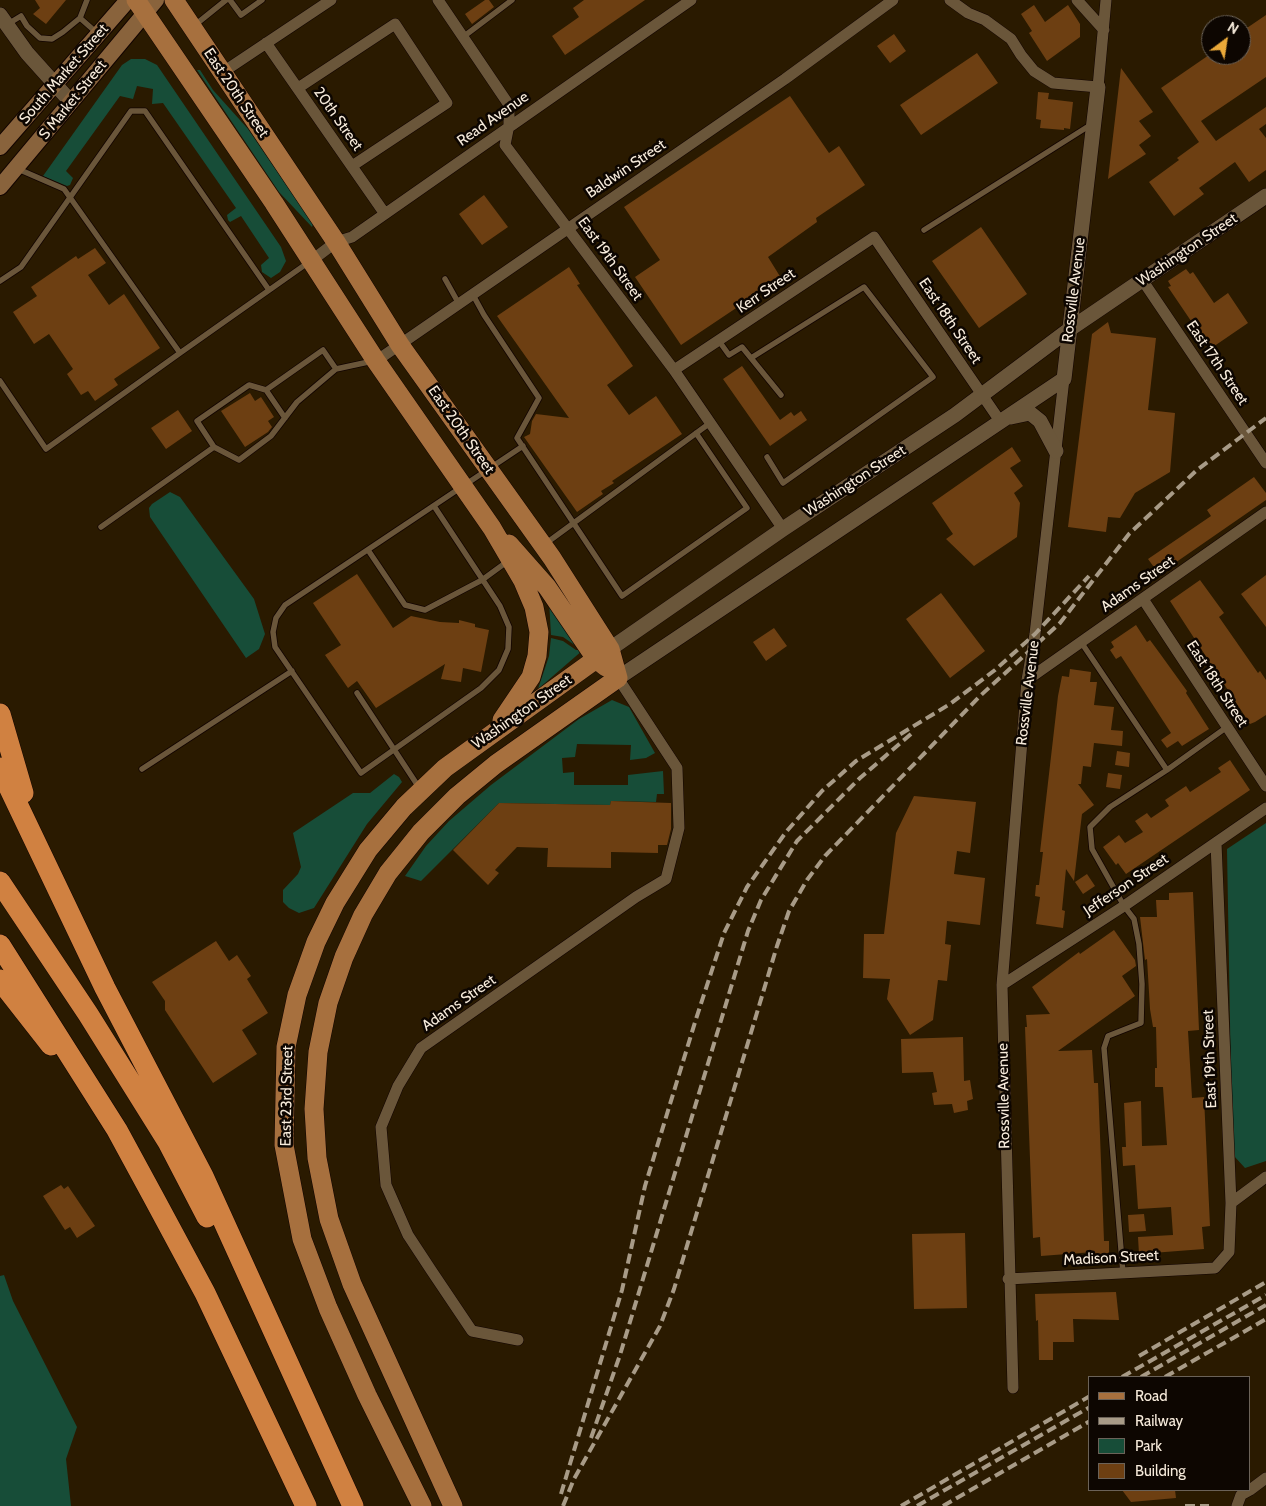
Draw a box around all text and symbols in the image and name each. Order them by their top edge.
north arrow [1201,15,1251,65]
text: N [1224,18,1242,38]
street label: South Market Street [16,20,112,128]
street label: East 20th Street [200,45,272,141]
street label: S Market Street [35,57,111,143]
street label: 20th Street [310,84,366,154]
street label: Read Avenue [454,88,532,150]
street label: Baldwin Street [583,136,669,202]
street label: Washington Street [1133,210,1241,290]
street label: East 19th Street [574,214,646,304]
street label: Rossville Avenue [1059,236,1089,344]
street label: Kerr Street [733,265,799,317]
street label: East 18th Street [915,275,985,367]
street label: East 17th Street [1182,317,1252,409]
street label: East 20th Street [424,382,498,478]
street label: Washington Street [801,441,909,521]
street label: Adams Street [1098,552,1178,616]
street label: East 18th Street [1182,637,1252,731]
street label: Rossville Avenue [1013,639,1043,747]
street label: Washington Street [469,671,575,753]
street label: Jefferson Street [1080,850,1172,920]
street label: Adams Street [419,971,499,1035]
street label: East 19th Street [1199,1009,1221,1109]
street label: Rossville Avenue [994,1043,1014,1149]
street label: East 23rd Street [277,1045,297,1147]
street label: Madison Street [1063,1247,1159,1269]
legend [1088,1376,1251,1491]
text: Road [1135,1387,1168,1405]
text: Railway [1135,1412,1183,1430]
text: Park [1135,1437,1162,1455]
text: Building [1135,1462,1186,1480]

